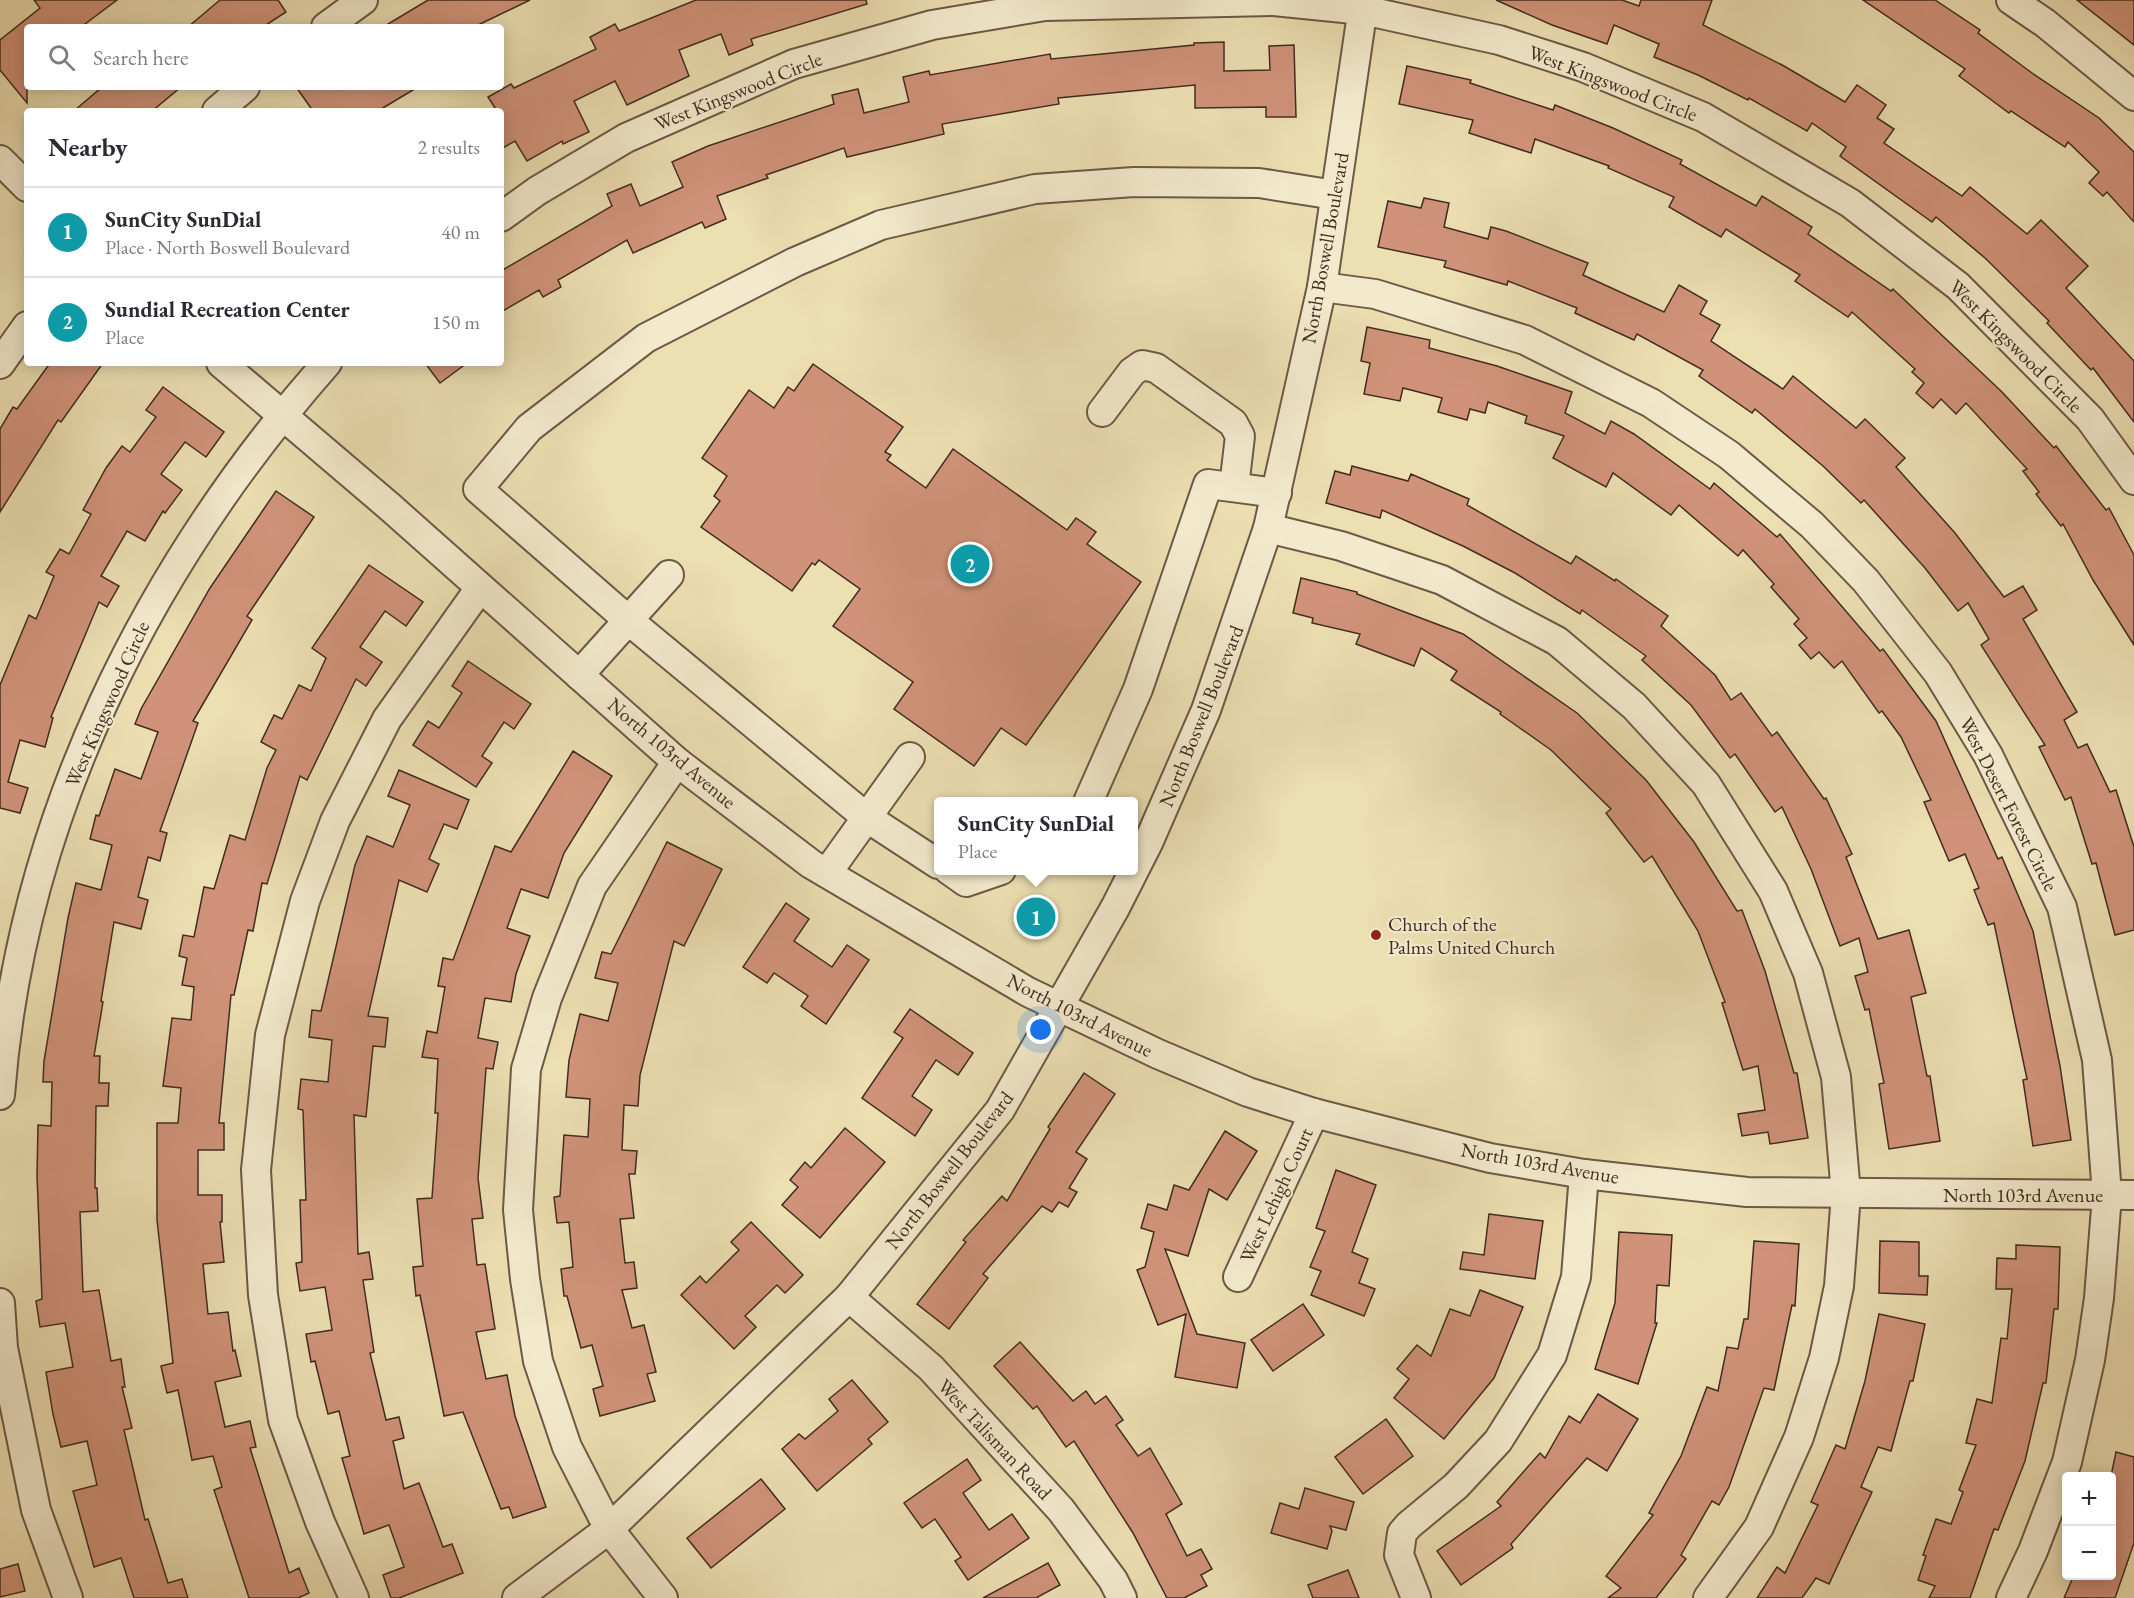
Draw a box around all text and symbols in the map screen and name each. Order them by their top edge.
search box [24,24,504,90]
street label: West Kingswood Circle [1525,39,1701,127]
icon: search [45,41,78,74]
text: Search here [93,43,188,72]
street label: West Kingswood Circle [650,45,826,137]
text: Nearby [48,130,128,164]
text: 2 results [417,134,480,160]
street label: North Boswell Boulevard [1295,149,1355,346]
text: SunCity SunDial [105,205,261,234]
text: 1 [62,219,73,245]
text: 40 m [441,219,480,245]
text: Place · North Boswell Boulevard [105,234,350,260]
street label: West Kingswood Circle [1944,274,2089,419]
text: Sundial Recreation Center [105,295,350,324]
text: 2 [62,309,73,335]
text: 150 m [432,309,480,335]
text: Place [105,324,144,350]
pin: 2 [950,542,990,586]
street label: West Kingswood Circle [59,617,155,791]
street label: North Boswell Boulevard [1153,621,1250,811]
street label: North 103rd Avenue [602,692,742,815]
street label: West Desert Forest Circle [1954,712,2064,896]
popup [934,797,1138,875]
text: SunCity SunDial [958,809,1114,838]
text: Place [958,838,997,864]
pin: 1 [1016,894,1056,940]
place label: Church of the Palms United Church [1388,911,1555,960]
marker: Church of the Palms United Church [1369,928,1383,942]
street label: North 103rd Avenue [1003,967,1157,1063]
your location [1026,1015,1055,1044]
street label: North Boswell Boulevard [879,1085,1019,1254]
street label: West Lehigh Court [1233,1123,1319,1267]
street label: North 103rd Avenue [1459,1136,1621,1190]
street label: North 103rd Avenue [1943,1182,2103,1208]
street label: West Talisman Road [932,1373,1058,1506]
map controls [2062,1472,2116,1580]
button: + [2062,1472,2116,1526]
button: − [2062,1526,2116,1580]

